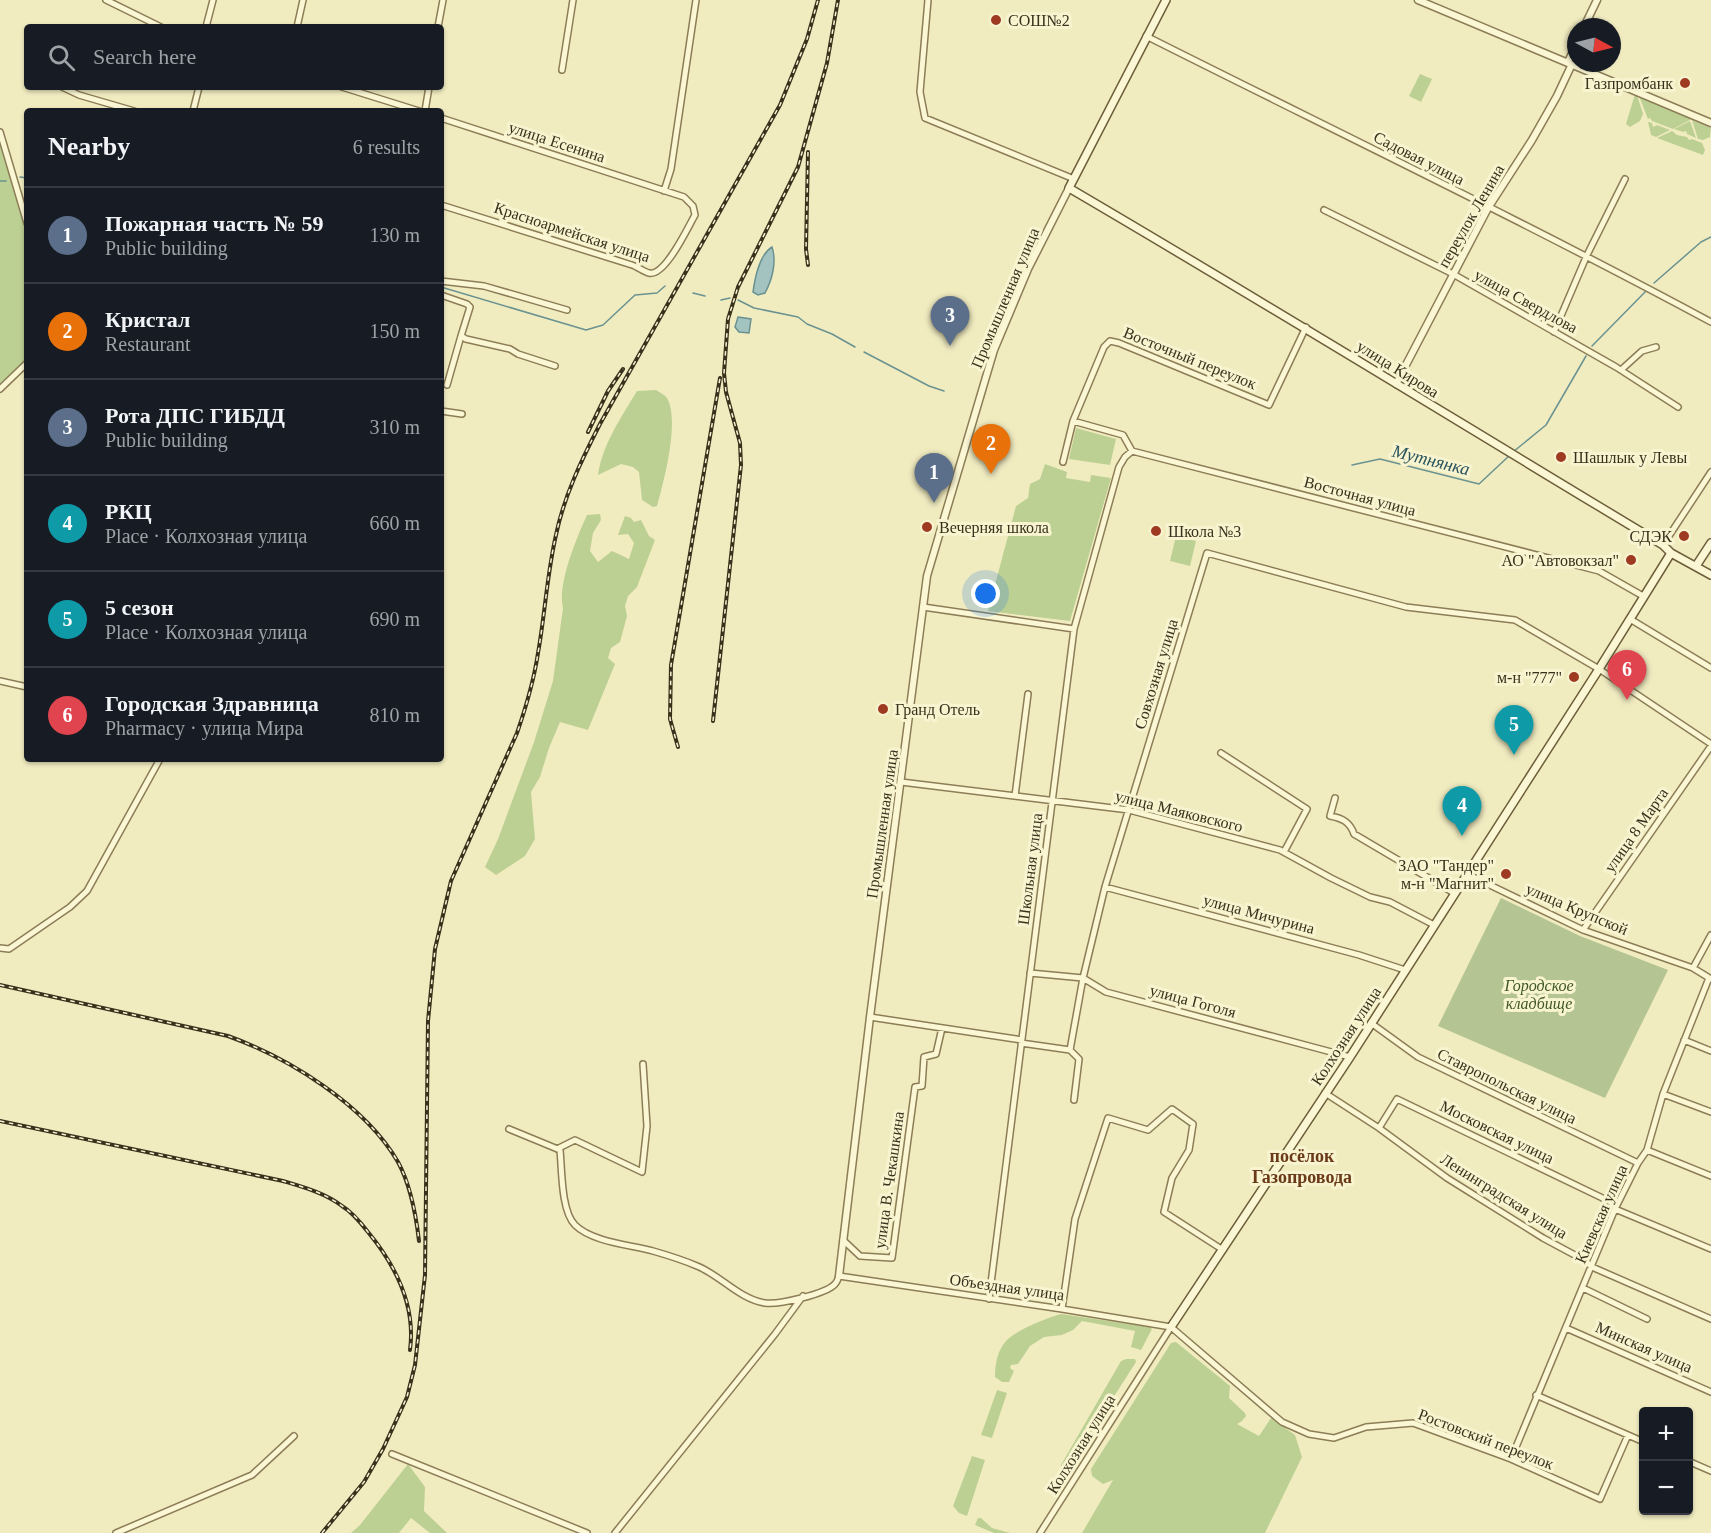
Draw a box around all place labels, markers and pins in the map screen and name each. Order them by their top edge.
place label: СОШ№2 [1008,12,1070,29]
marker: СОШ№2 [989,13,1003,27]
place label: Газпромбанк [1585,75,1673,93]
marker: Газпромбанк [1678,76,1692,90]
pin: 3 [930,296,970,346]
pin: 2 [972,424,1010,474]
place label: Шашлык у Левы [1573,449,1687,467]
marker: Шашлык у Левы [1554,450,1568,464]
pin: 1 [914,454,954,503]
place label: Вечерняя школа [939,519,1049,537]
marker: Вечерняя школа [920,520,934,534]
place label: Школа №3 [1168,523,1241,540]
marker: Школа №3 [1149,524,1163,538]
place label: СДЭК [1630,528,1672,546]
marker: СДЭК [1677,529,1691,543]
place label: АО "Автовокзал" [1502,552,1619,569]
marker: АО "Автовокзал" [1624,553,1638,567]
pin: 6 [1608,650,1646,700]
place label: м-н "777" [1497,669,1562,686]
marker: м-н "777" [1567,670,1581,684]
place label: Гранд Отель [895,701,980,719]
marker: Гранд Отель [876,702,890,716]
pin: 5 [1494,706,1534,755]
pin: 4 [1442,786,1482,836]
place label: ЗАО "Тандер" м-н "Магнит" [1398,857,1494,892]
marker: ЗАО "Тандер" м-н "Магнит" [1499,867,1513,881]

